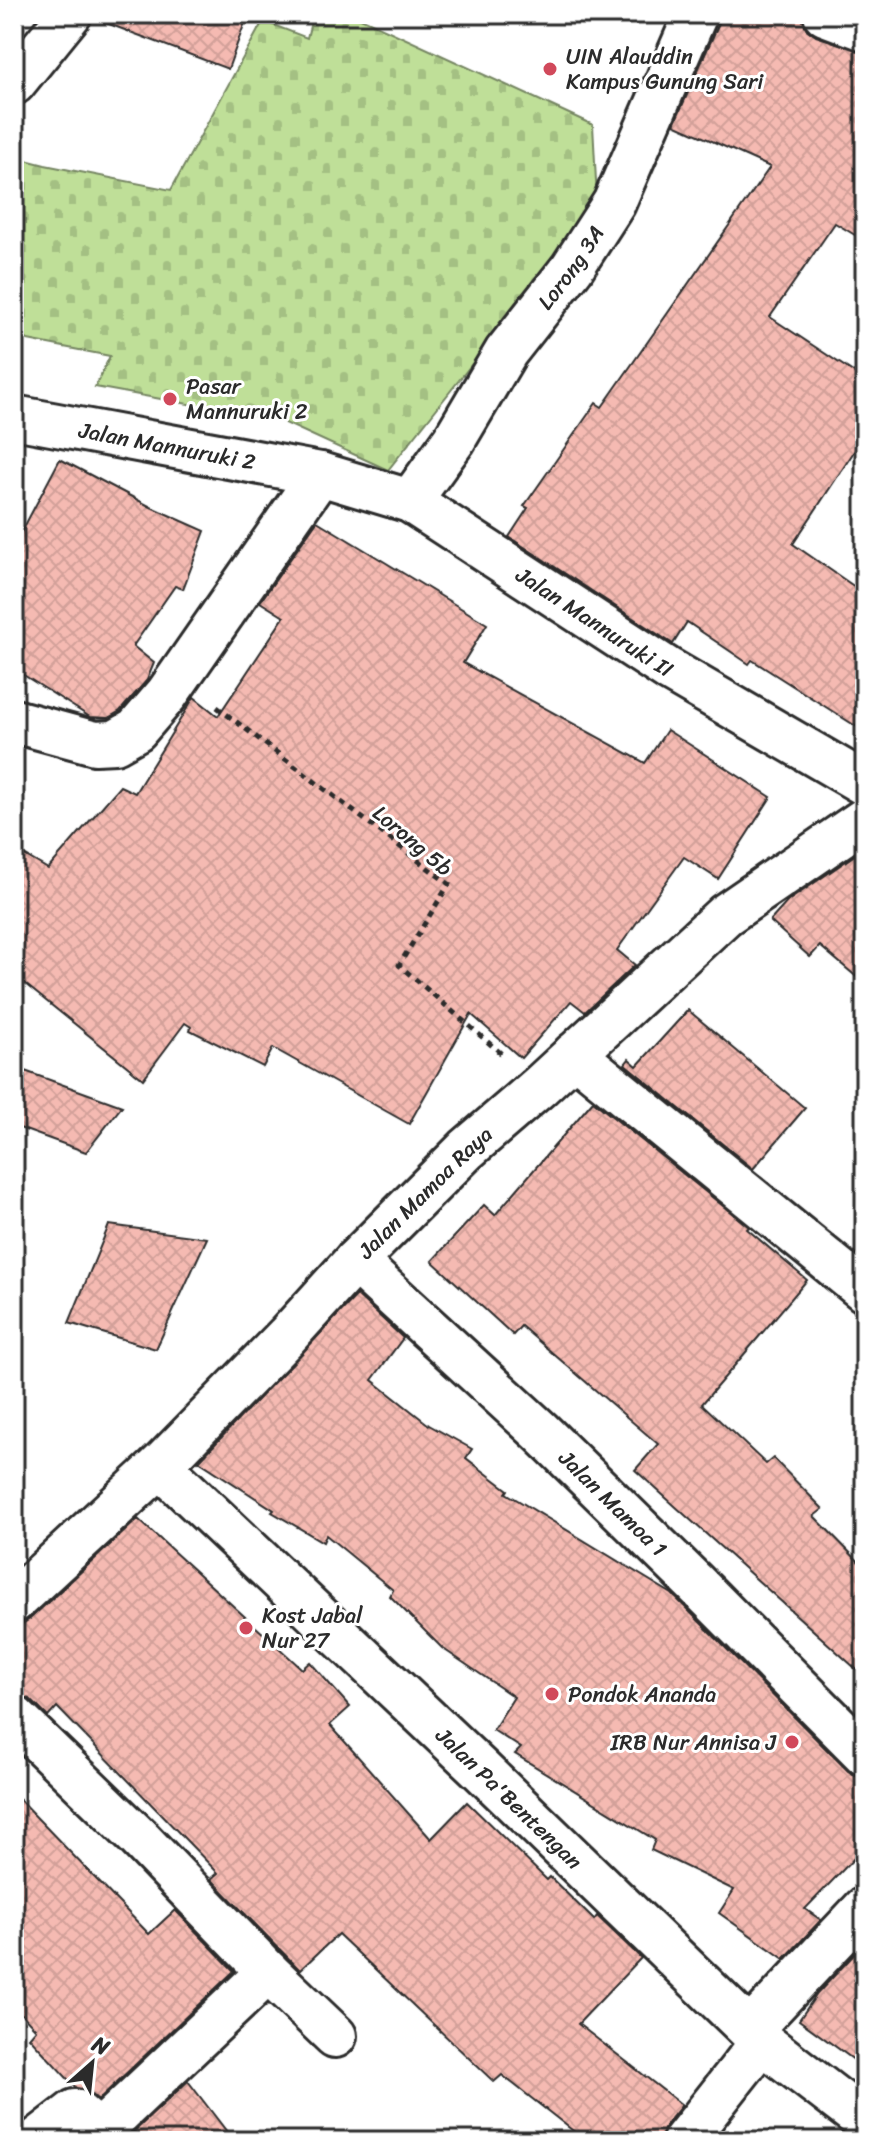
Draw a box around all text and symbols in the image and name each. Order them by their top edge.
place label: UIN Alauddin Kampus Gunung Sari [566,37,764,101]
marker: UIN Alauddin Kampus Gunung Sari [541,60,559,78]
street label: Lorong 3A [527,217,615,319]
place label: Pasar Mannuruki 2 [186,367,308,431]
marker: Pasar Mannuruki 2 [161,390,179,408]
street label: Jalan Mannuruki 2 [75,410,259,482]
street label: Jalan Mannuruki II [507,556,682,688]
street label: Lorong 5b [363,795,462,886]
street label: Jalan Mamoa Raya [347,1116,502,1269]
street label: Jalan Mamoa 1 [548,1439,677,1566]
place label: Kost Jabal Nur 27 [262,1596,363,1660]
marker: Kost Jabal Nur 27 [237,1619,255,1637]
place label: Pondok Ananda [568,1675,716,1714]
marker: Pondok Ananda [543,1685,561,1703]
street label: Jalan Pa'Bentengan [426,1717,592,1879]
place label: IRB Nur Annisa J [610,1723,777,1762]
marker: IRB Nur Annisa J [783,1733,801,1751]
north arrow [52,2023,132,2103]
text: N [84,2024,117,2067]

